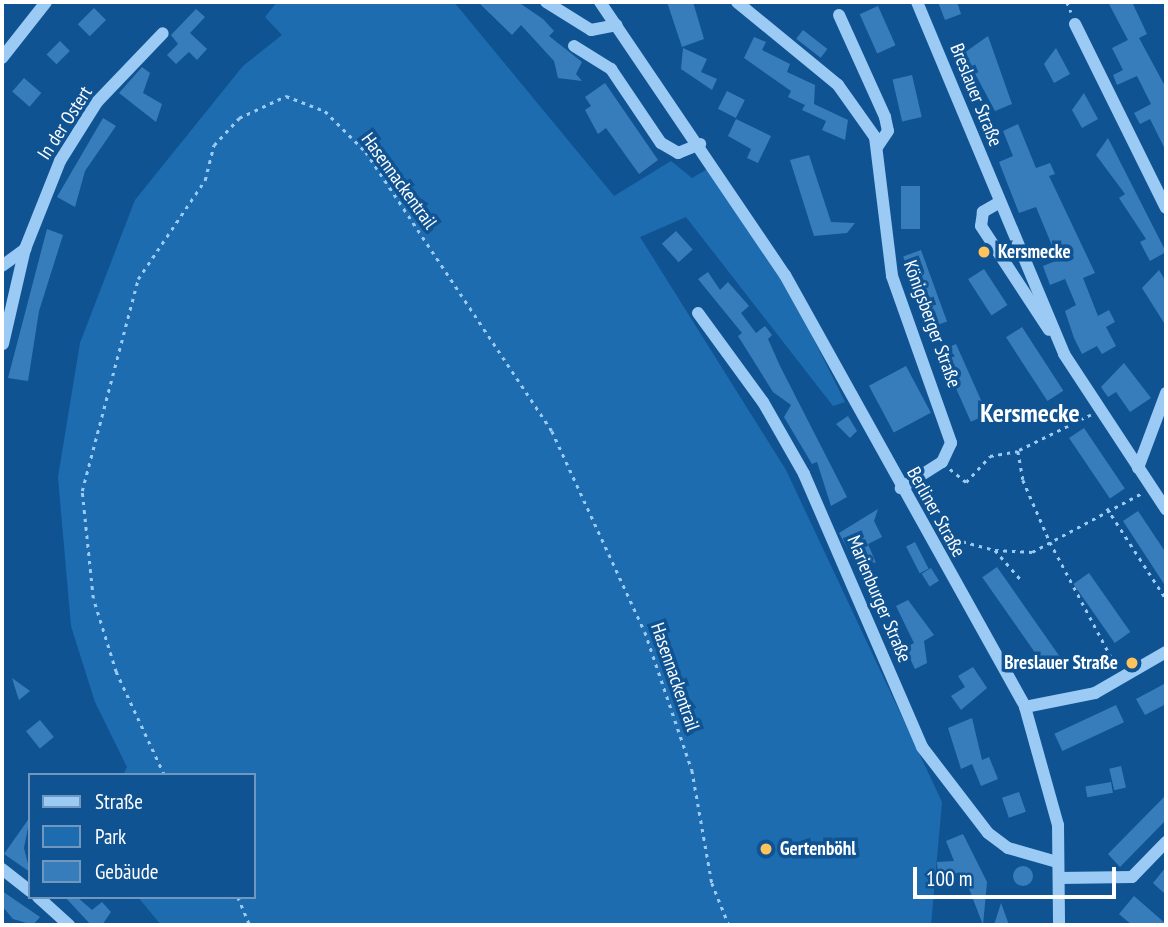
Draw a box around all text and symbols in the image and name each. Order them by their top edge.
street label: Breslauer Straße [945,40,1007,150]
street label: In der Ostert [33,82,97,164]
street label: Hasennackentrail [357,129,441,233]
place label: Kersmecke [998,241,1071,263]
marker: Kersmecke [976,244,992,260]
street label: Königsberger Straße [898,257,966,391]
district label: Kersmecke [980,397,1080,429]
street label: Berliner Straße [902,463,970,561]
street label: Marienburger Straße [842,532,916,666]
street label: Hasennackentrail [646,620,704,734]
place label: Breslauer Straße [1004,652,1118,674]
marker: Breslauer Straße [1124,655,1140,671]
legend [28,773,256,899]
text: Straße [95,788,143,815]
text: Park [95,823,126,850]
place label: Gertenböhl [780,838,856,860]
marker: Gertenböhl [758,841,774,857]
scale bar [916,853,1119,897]
text: Gebäude [95,858,158,885]
text: 100 m [926,865,972,892]

